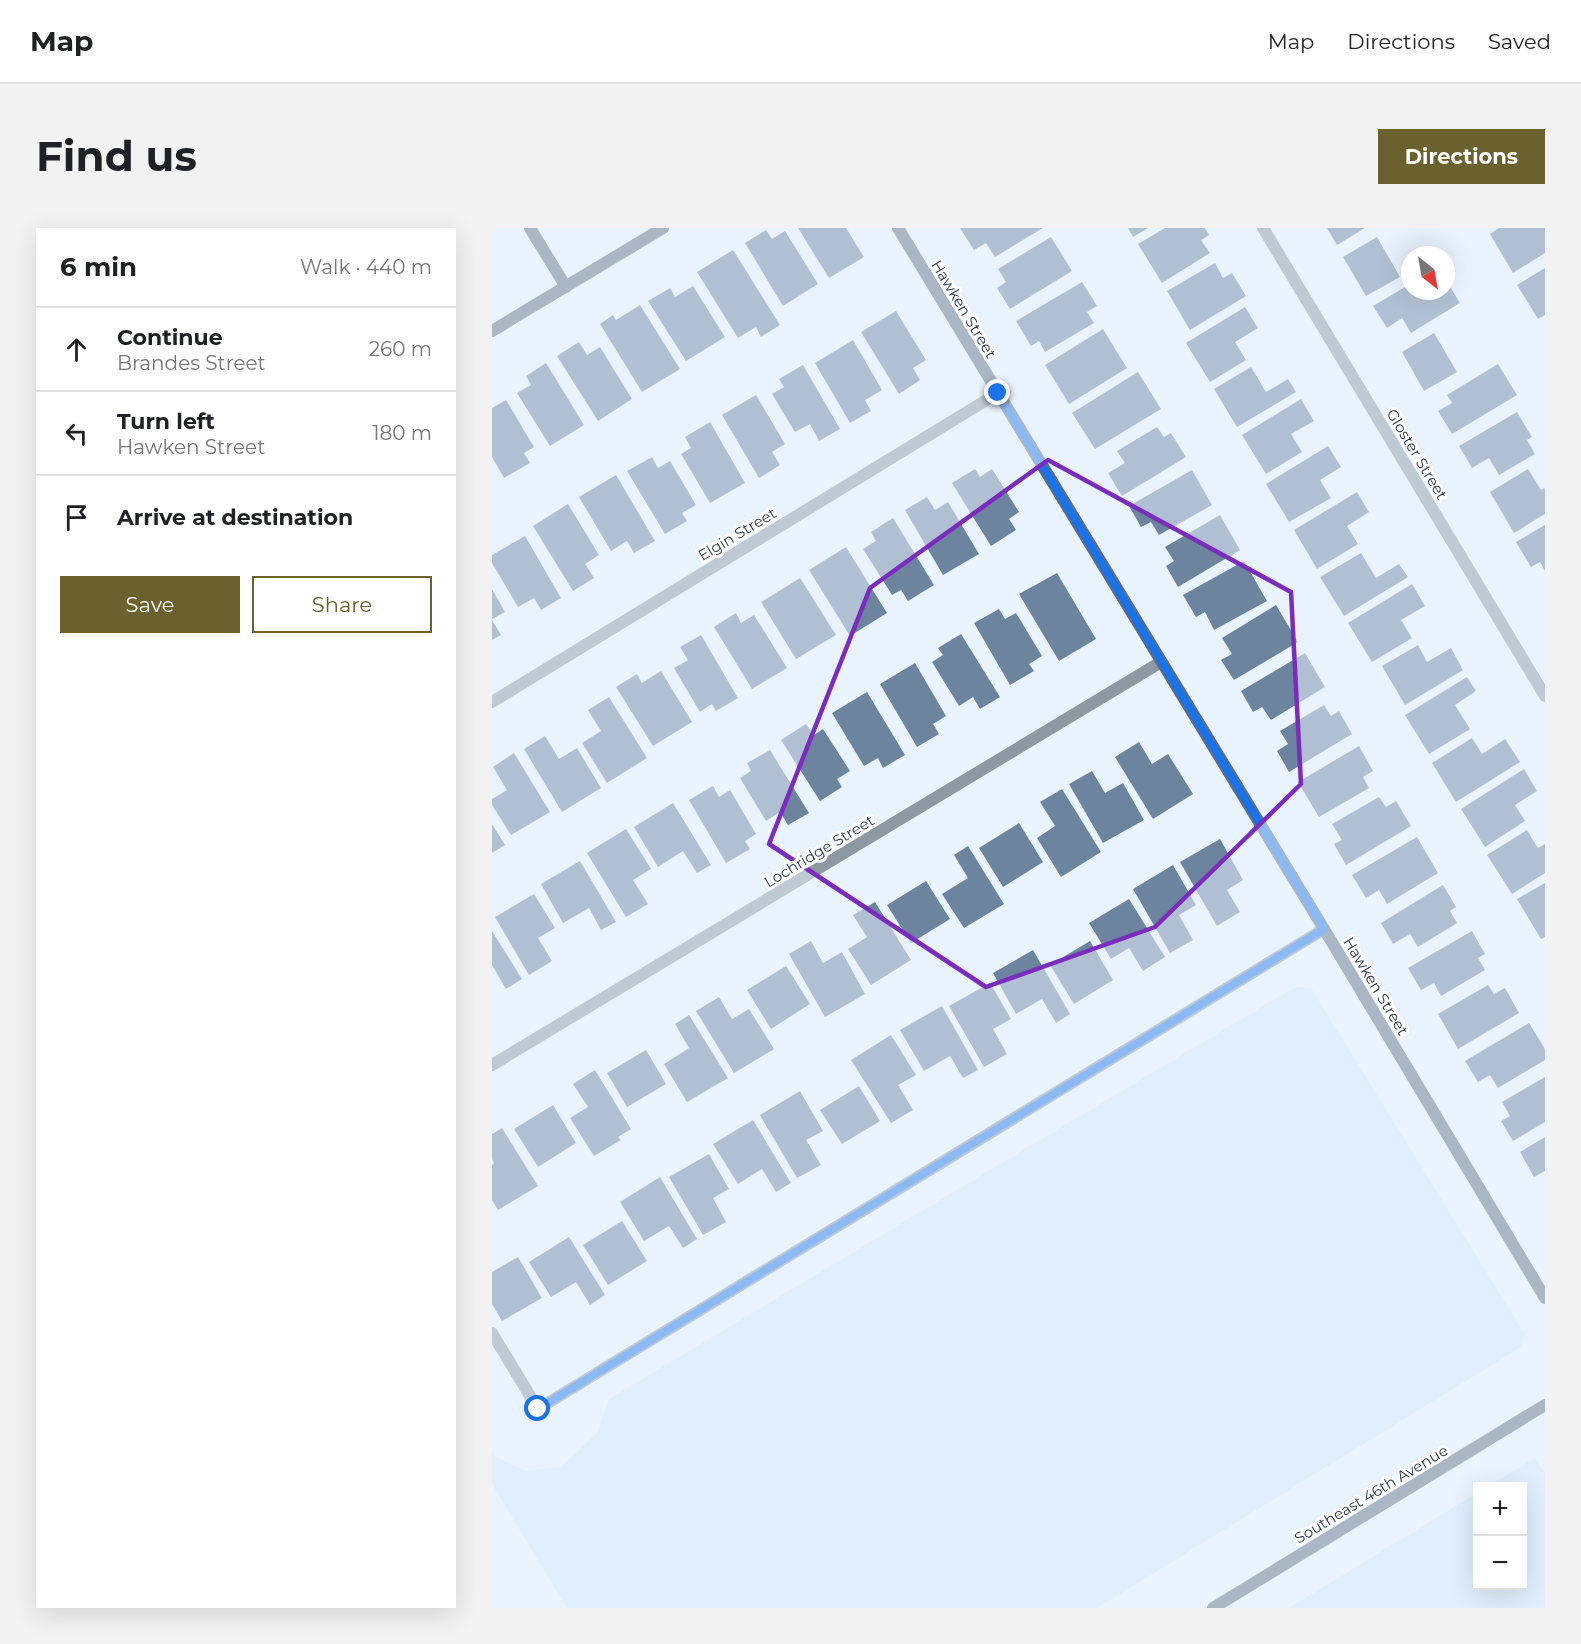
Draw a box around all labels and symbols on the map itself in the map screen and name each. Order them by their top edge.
north arrow [1401,246,1455,300]
street label: Hawken Street [927,256,1001,362]
route end [984,379,1010,405]
street label: Gloster Street [1382,405,1452,503]
street label: Elgin Street [694,503,780,565]
street label: Lochridge Street [760,811,878,891]
street label: Hawken Street [1339,933,1413,1039]
route start [524,1395,550,1421]
street label: Southeast 46th Avenue [1291,1441,1451,1547]

